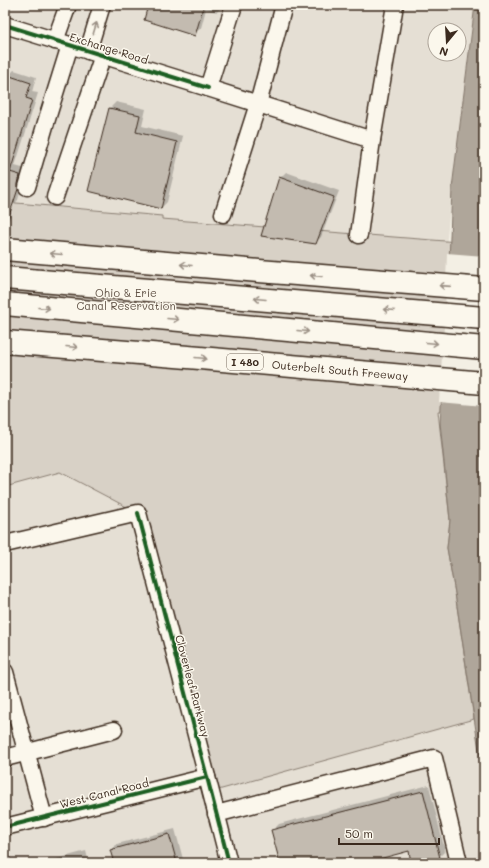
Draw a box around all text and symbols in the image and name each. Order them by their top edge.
one-way arrow [92,22,99,35]
north arrow [427,22,467,62]
street label: Exchange Road [68,29,150,67]
text: N [437,44,450,60]
one-way arrow [50,250,63,257]
one-way arrow [180,261,193,269]
one-way arrow [310,272,323,280]
one-way arrow [439,283,452,290]
park label: Ohio & Erie Canal Reservation [77,285,175,313]
one-way arrow [254,296,267,303]
one-way arrow [37,304,50,311]
one-way arrow [383,307,396,314]
one-way arrow [166,316,179,323]
one-way arrow [296,327,309,335]
one-way arrow [425,339,438,347]
one-way arrow [65,344,78,351]
one-way arrow [194,354,207,361]
road number: I 480 [227,354,263,370]
street label: Outerbelt South Freeway [271,357,409,383]
street label: Cloverleaf Parkway [172,633,214,739]
street label: West Canal Road [58,775,150,811]
scale bar [339,820,439,846]
text: 50 m [345,825,373,841]

